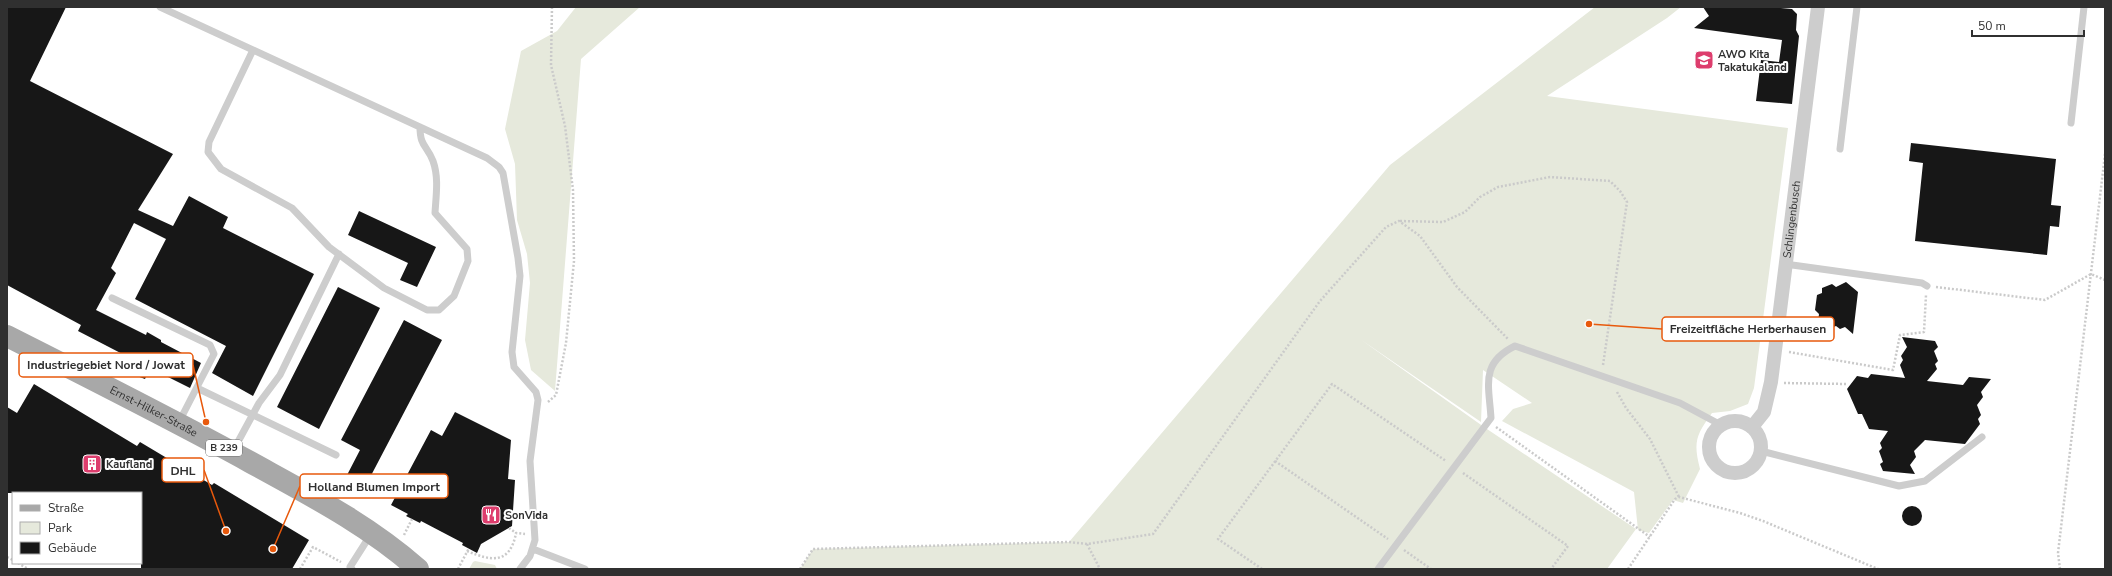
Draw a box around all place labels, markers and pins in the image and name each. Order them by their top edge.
place label: AWO Kita Takatukaland [1718,47,1787,75]
school or university icon: AWO Kita Takatukaland [1693,49,1715,71]
callout: Freizeitfläche Herberhausen [1662,317,1834,341]
callout: Industriegebiet Nord / Jowat [19,353,193,377]
building icon: Kaufland [81,453,103,475]
place label: Kaufland [106,457,152,472]
callout: DHL [162,458,204,482]
callout: Holland Blumen Import [300,474,448,498]
restaurant icon: SonVida [480,504,502,526]
place label: SonVida [505,508,548,523]

